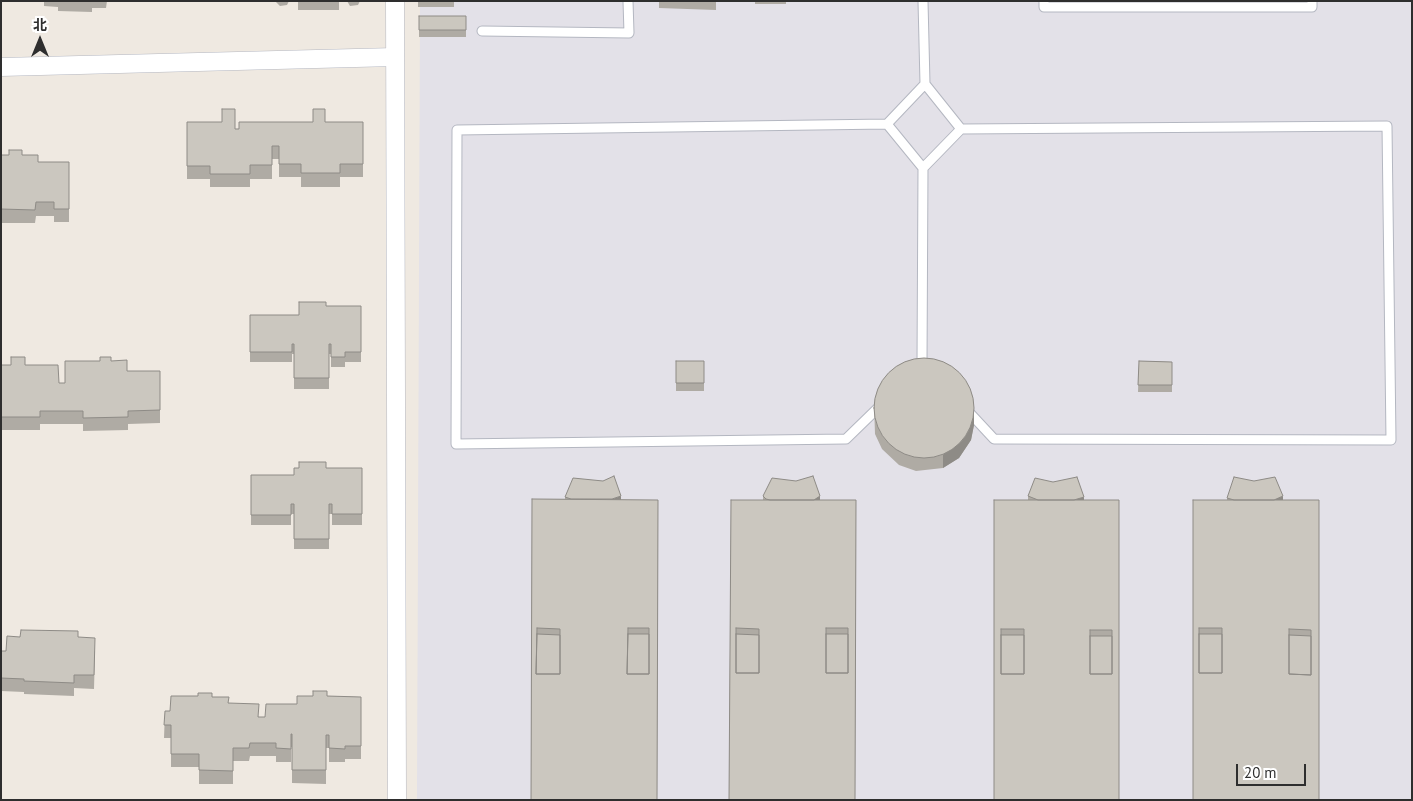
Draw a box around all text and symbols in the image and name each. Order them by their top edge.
north arrow [15,15,65,65]
text: 北 [33,16,47,34]
scale bar [1238,754,1308,786]
text: 20 m [1244,763,1277,782]

